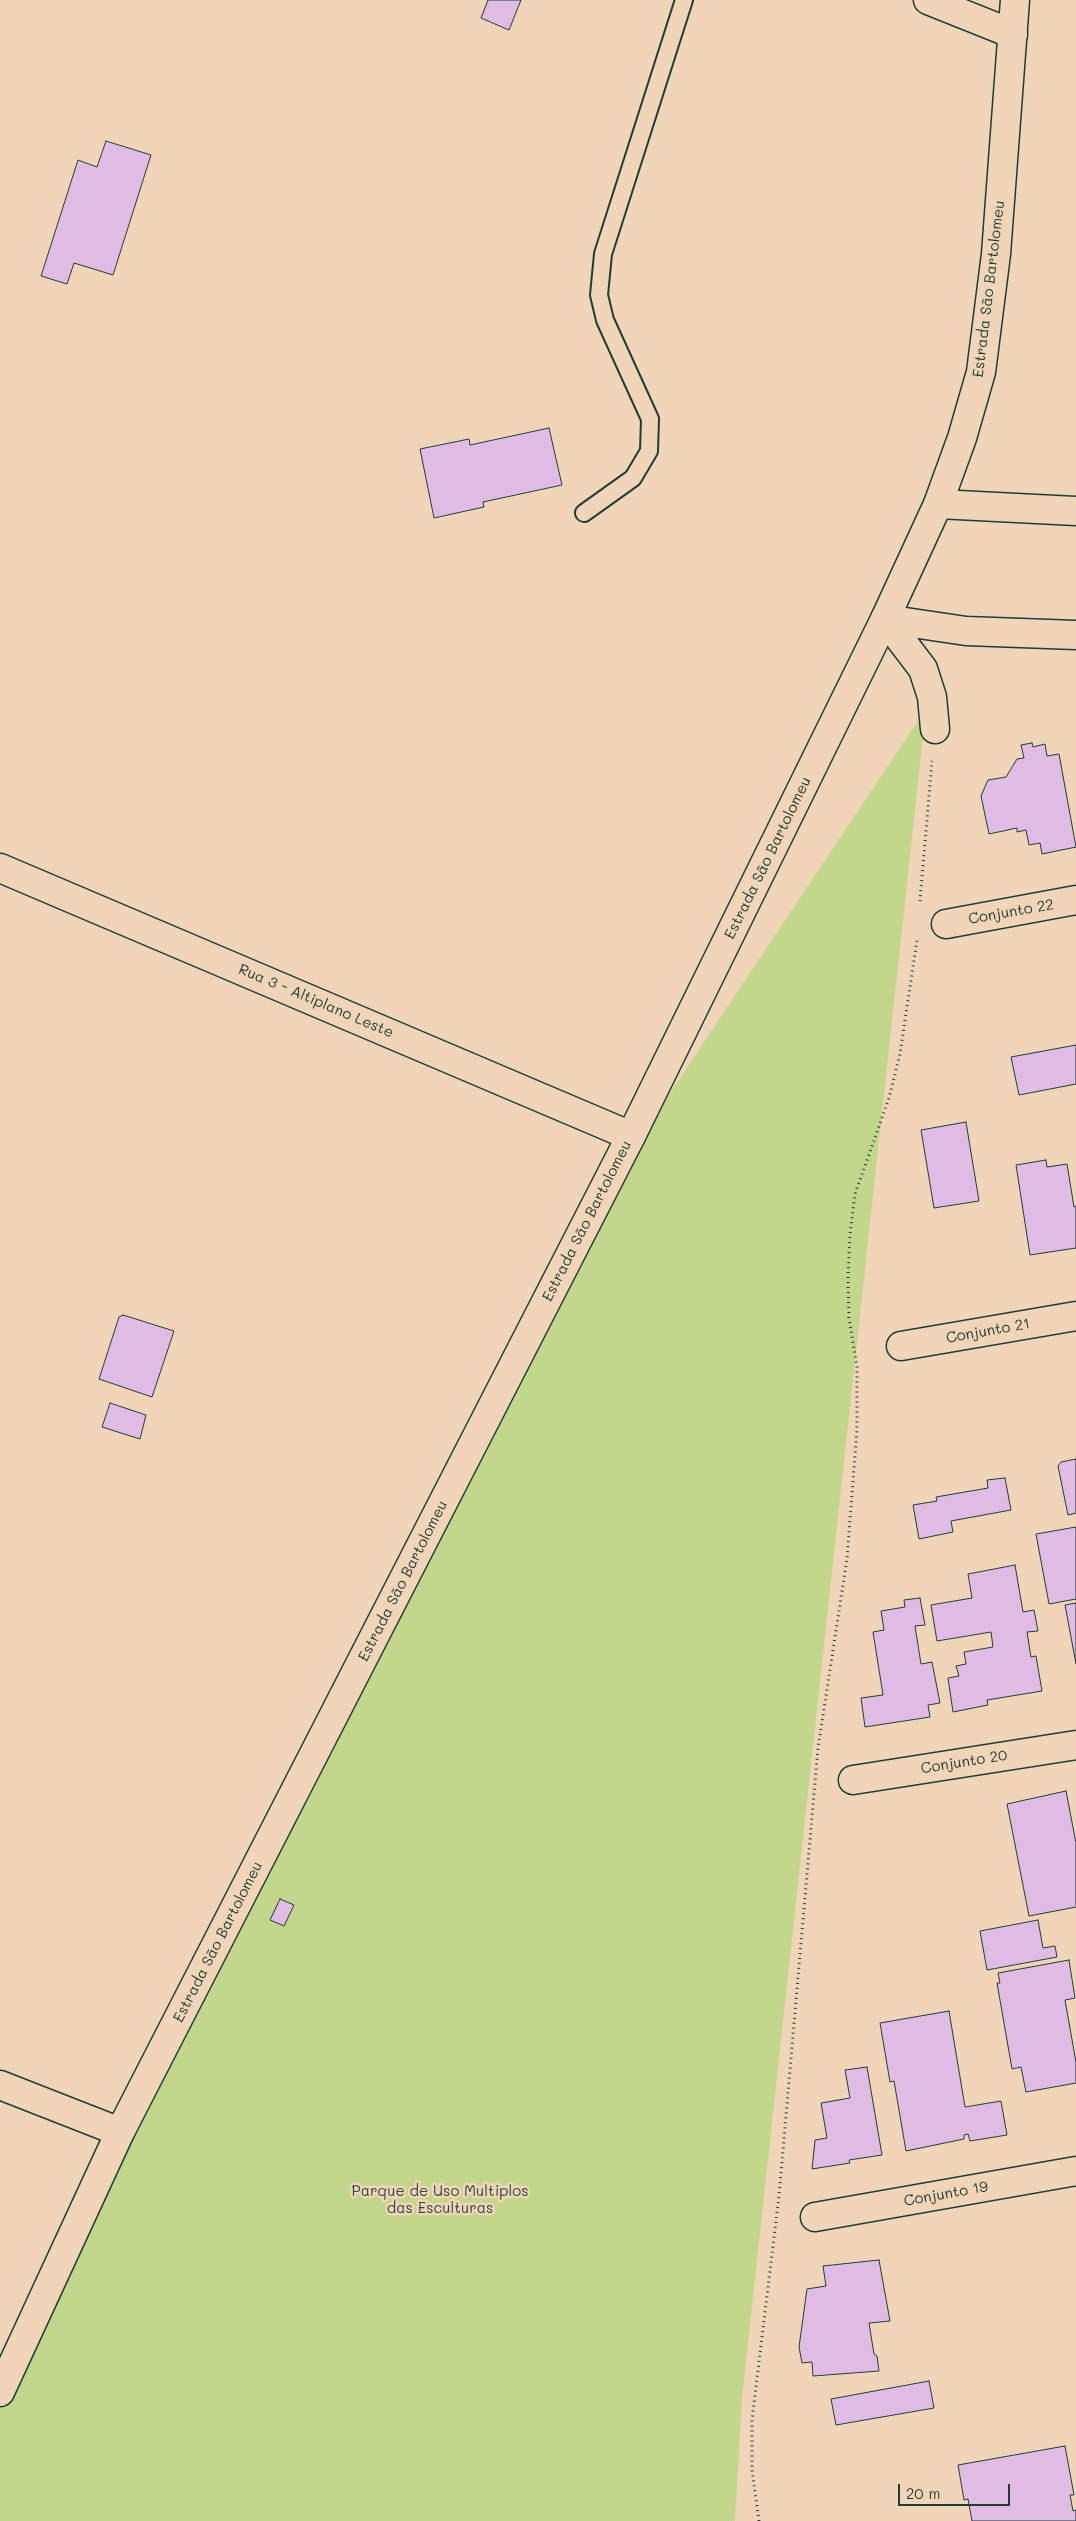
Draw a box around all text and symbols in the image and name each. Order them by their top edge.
street label: Estrada São Bartolomeu [969,199,1009,379]
street label: Estrada São Bartolomeu [721,774,815,942]
street label: Conjunto 22 [967,896,1055,928]
street label: Rua 3 - Altiplano Leste [236,960,396,1042]
street label: Estrada São Bartolomeu [539,1137,635,1305]
street label: Conjunto 21 [945,1315,1031,1347]
street label: Estrada São Bartolomeu [355,1497,451,1665]
street label: Conjunto 20 [919,1746,1009,1778]
street label: Estrada São Bartolomeu [170,1858,266,2026]
street label: Conjunto 19 [902,2178,990,2210]
park label: Parque de Uso Multiplos das Esculturas [352,2182,528,2217]
scale bar [901,2474,1014,2506]
text: 20 m [906,2483,940,2503]

